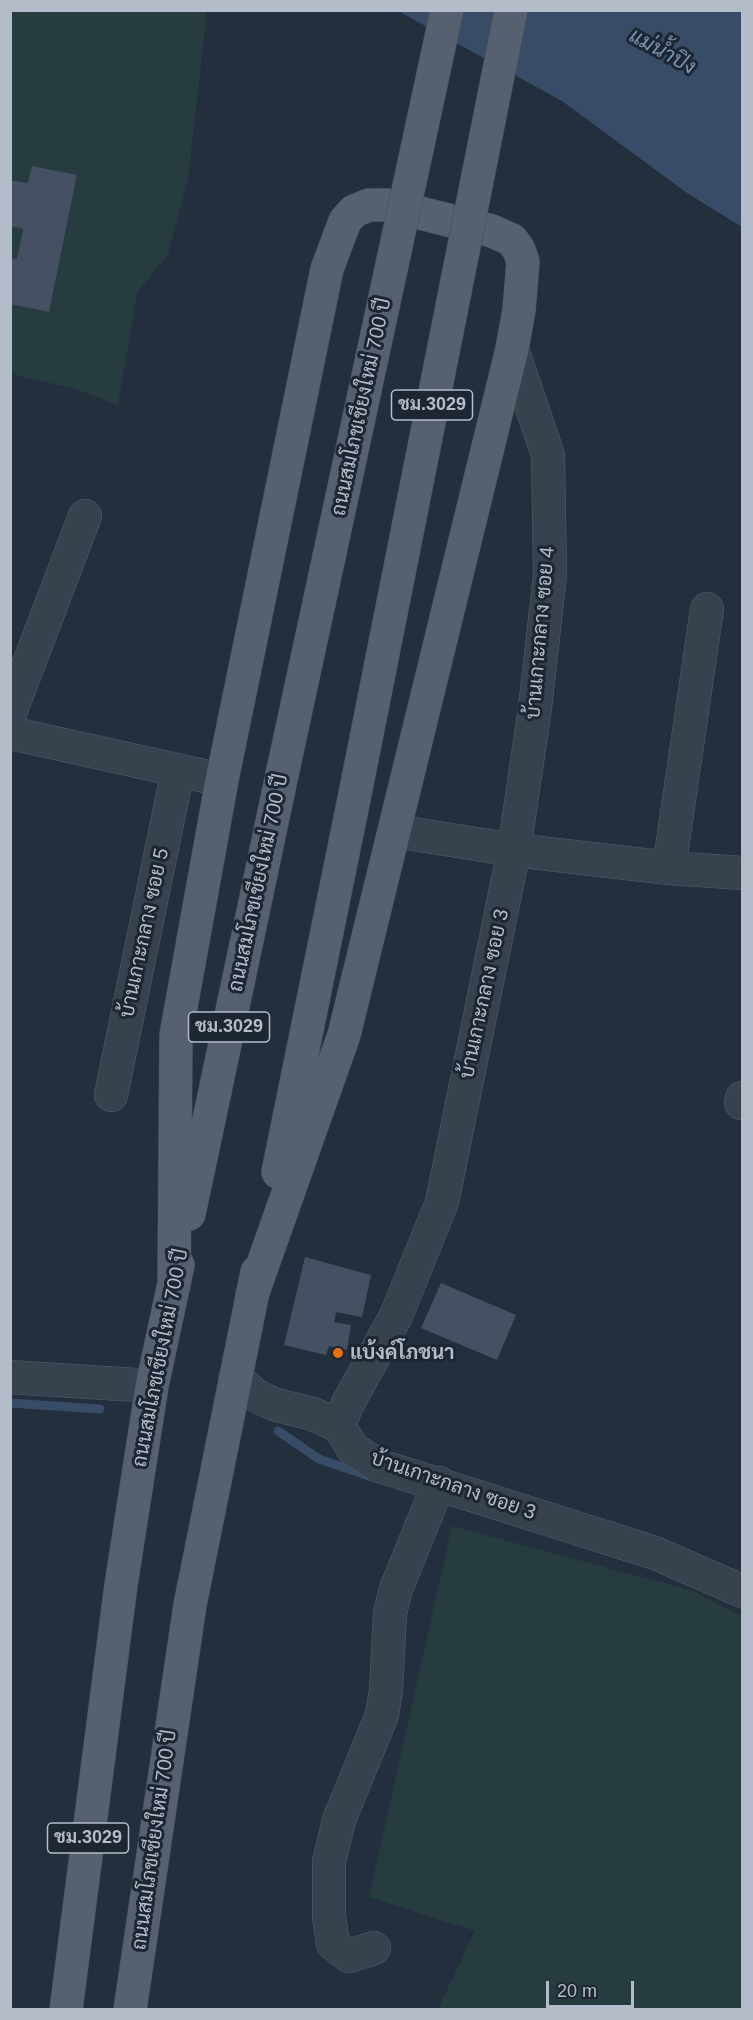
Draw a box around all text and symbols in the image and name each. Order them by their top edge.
water label: แม่น้ำปิง [624,24,700,80]
street label: ถนนสมโภชเชียงใหม่ 700 ปี [327,296,397,518]
road number: ชม.3029 [392,390,472,420]
street label: บ้านเกาะกลาง ซอย 4 [522,546,560,720]
street label: ถนนสมโภชเชียงใหม่ 700 ปี [224,772,294,994]
street label: บ้านเกาะกลาง ซอย 5 [115,846,175,1020]
street label: บ้านเกาะกลาง ซอย 3 [455,907,515,1081]
road number: ชม.3029 [188,1012,270,1042]
street label: ถนนสมโภชเชียงใหม่ 700 ปี [128,1247,194,1469]
place label: แบ้งค์โภชนา [350,1341,454,1365]
marker: แบ้งค์โภชนา [331,1346,345,1360]
street label: บ้านเกาะกลาง ซอย 3 [367,1446,539,1526]
street label: ถนนสมโภชเชียงใหม่ 700 ปี [128,1728,182,1952]
road number: ชม.3029 [48,1823,128,1853]
scale bar [549,1969,638,2007]
text: 20 m [557,1981,597,2001]

